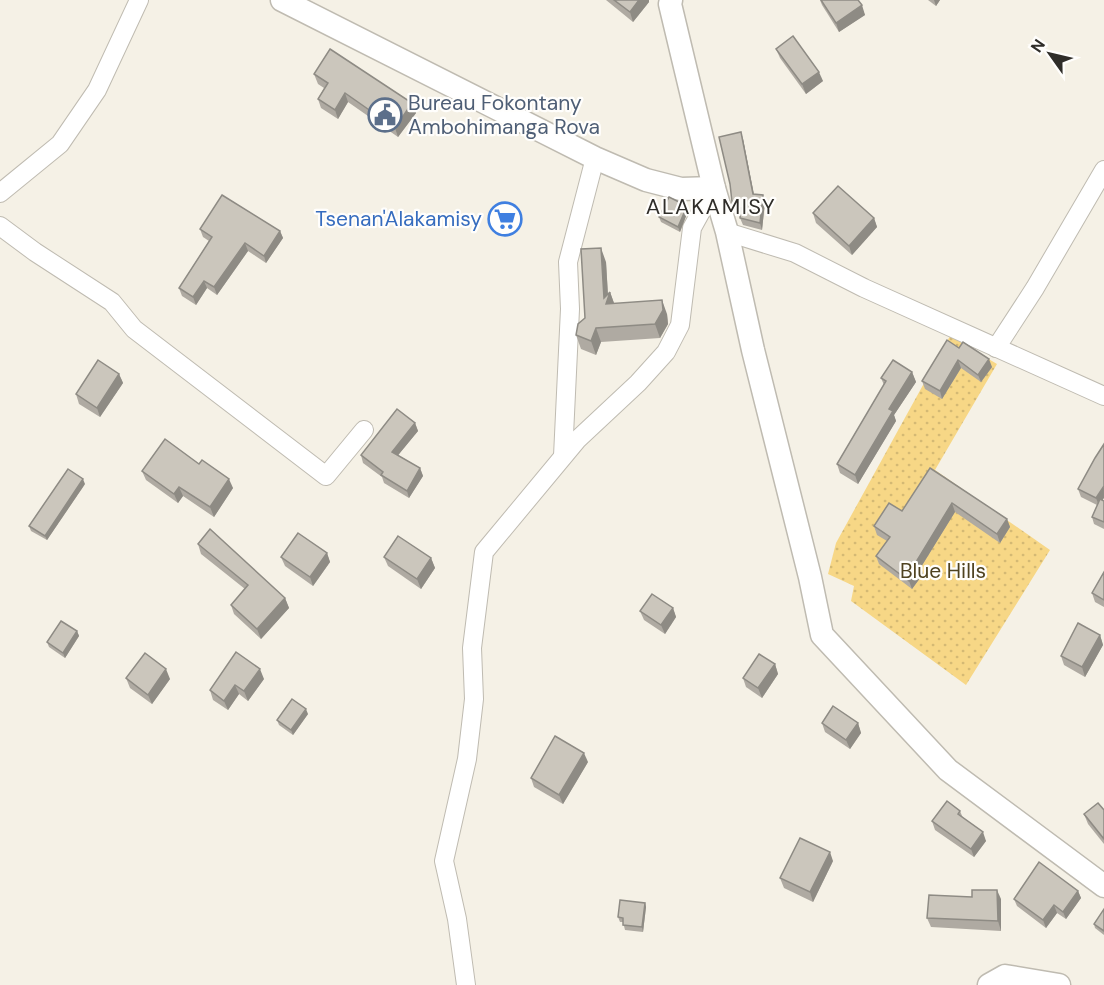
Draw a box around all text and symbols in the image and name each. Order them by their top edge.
north arrow [1020,24,1080,84]
text: N [1026,35,1050,57]
place label: Bureau Fokontany Ambohimanga Rova [408,89,600,141]
public building icon: Bureau Fokontany Ambohimanga Rova [367,97,403,133]
district label: ALAKAMISY [646,192,776,221]
supermarket icon: Tsenan'Alakamisy [487,201,523,237]
place label: Tsenan'Alakamisy [315,205,482,233]
park label: Blue Hills [900,557,986,585]

